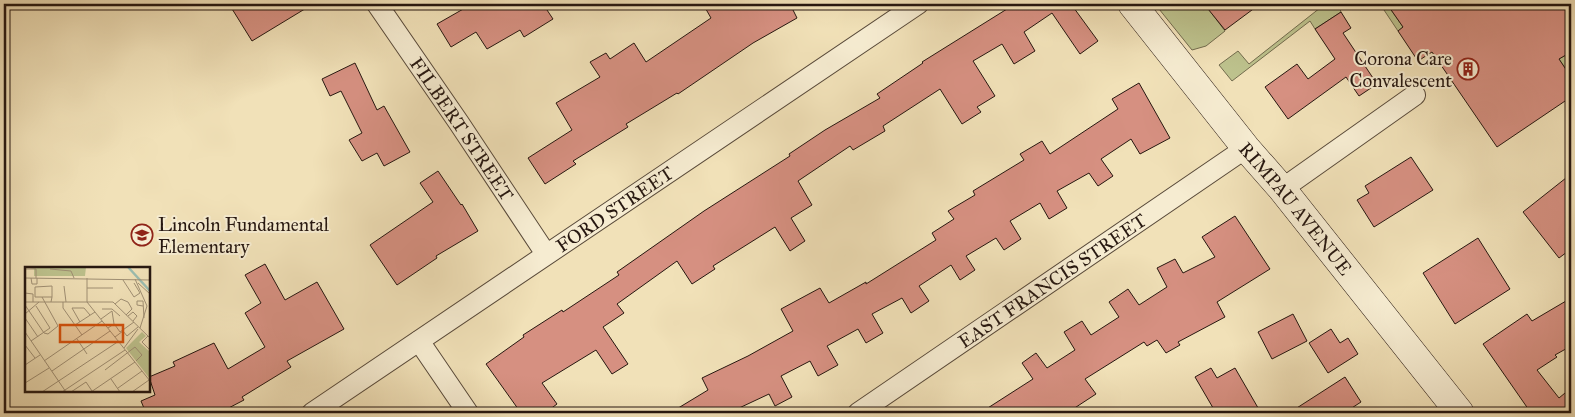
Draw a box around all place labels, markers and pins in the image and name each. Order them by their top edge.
place label: Corona Care Convalescent [1349,47,1452,92]
building icon: Corona Care Convalescent [1456,57,1480,81]
place label: Lincoln Fundamental Elementary [158,213,330,258]
school or university icon: Lincoln Fundamental Elementary [130,223,154,247]

